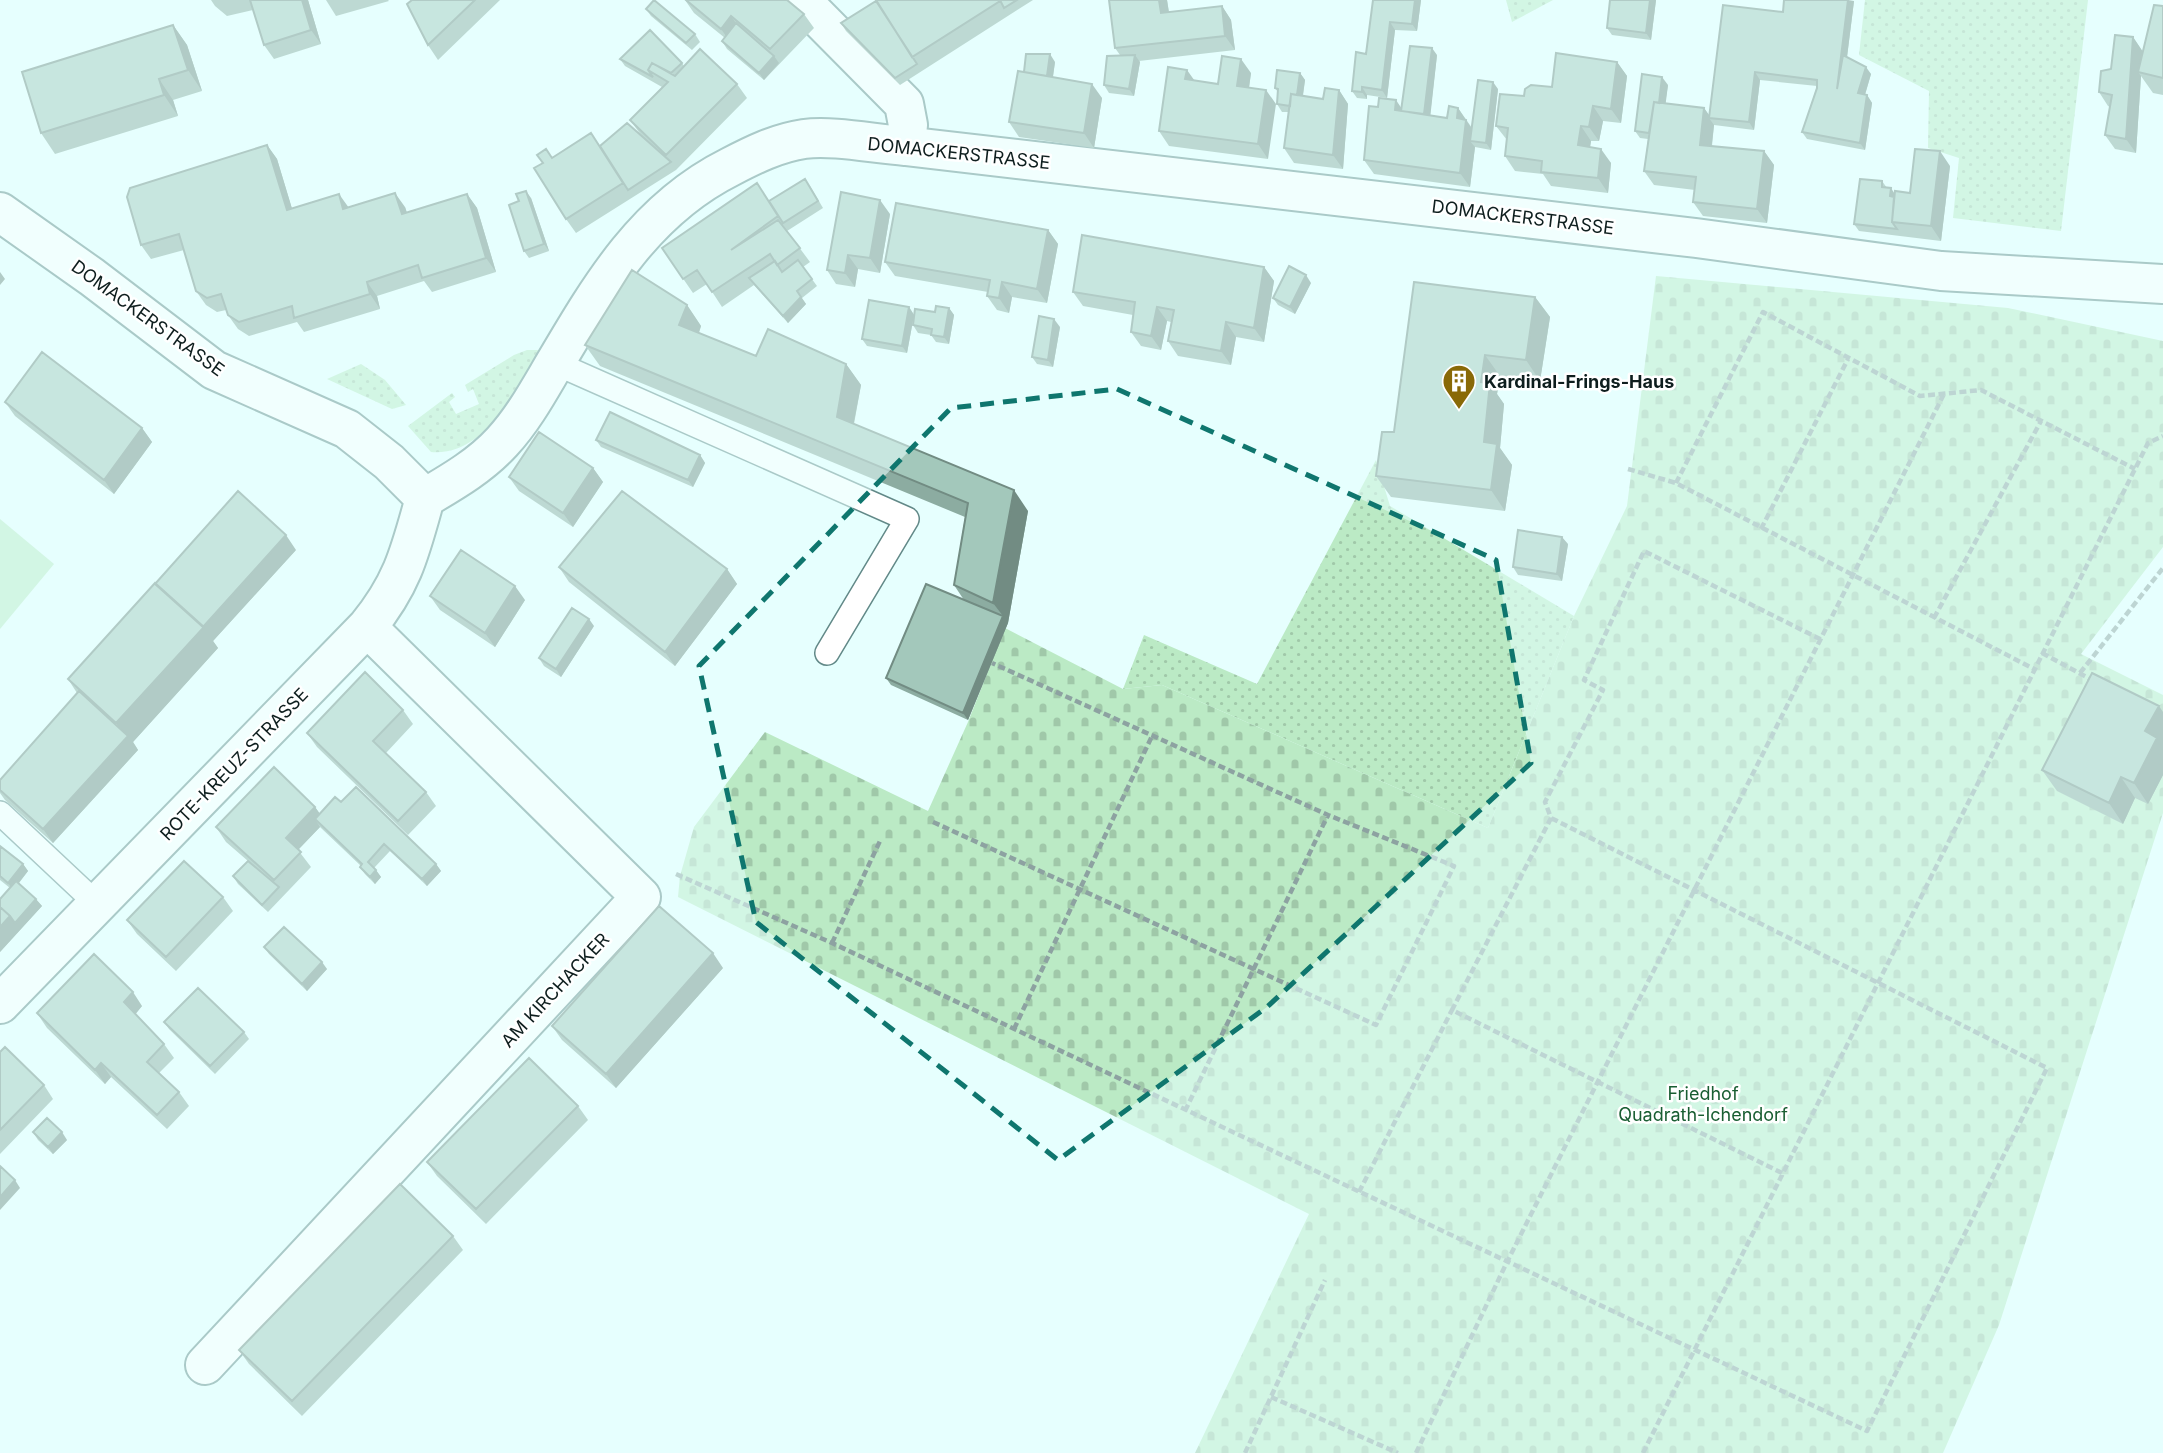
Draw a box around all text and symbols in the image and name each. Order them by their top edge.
street label: DOMACKERSTRASSE [867,133,1051,173]
street label: DOMACKERSTRASSE [1431,195,1615,239]
street label: DOMACKERSTRASSE [68,256,228,380]
building icon: Kardinal-Frings-Haus [1440,362,1478,411]
place label: Kardinal-Frings-Haus [1484,371,1674,392]
street label: ROTE-KREUZ-STRASSE [156,684,312,844]
street label: AM KIRCHACKER [497,928,614,1051]
park label: Friedhof Quadrath-Ichendorf [1618,1083,1788,1125]

